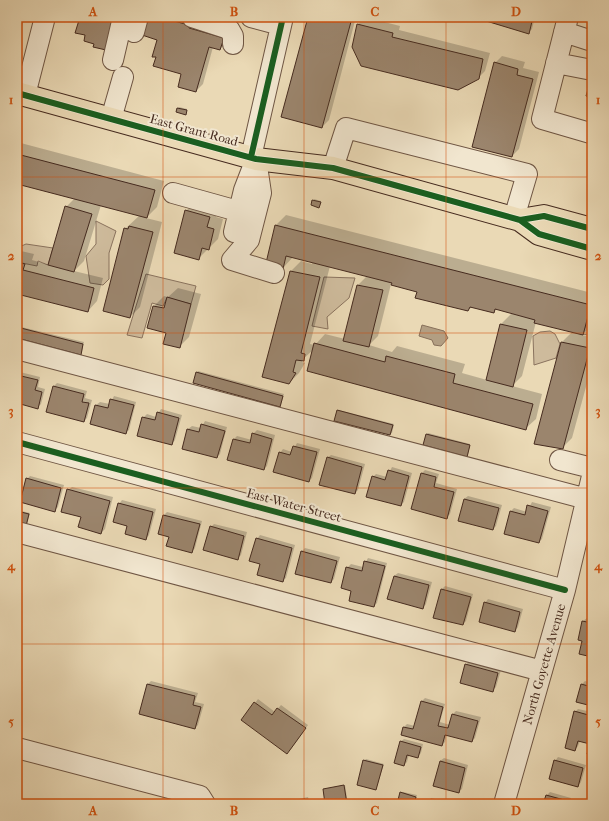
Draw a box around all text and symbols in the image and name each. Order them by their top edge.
text: A [88,4,98,19]
text: B [230,4,239,19]
text: C [371,4,380,19]
text: D [511,4,521,19]
text: 1 [9,92,14,107]
text: 1 [596,92,601,107]
street label: East Grant Road [148,111,241,149]
text: 2 [8,248,15,263]
text: 2 [595,248,602,263]
text: 3 [8,403,14,419]
text: 3 [595,403,601,419]
street label: East Water Street [245,485,343,525]
text: 4 [6,558,16,574]
text: 4 [593,558,603,574]
street label: North Goyette Avenue [520,601,569,726]
text: 5 [8,714,14,729]
text: 5 [595,714,601,729]
text: A [88,803,98,818]
text: B [230,803,239,818]
text: C [371,803,380,818]
text: D [511,803,521,818]

